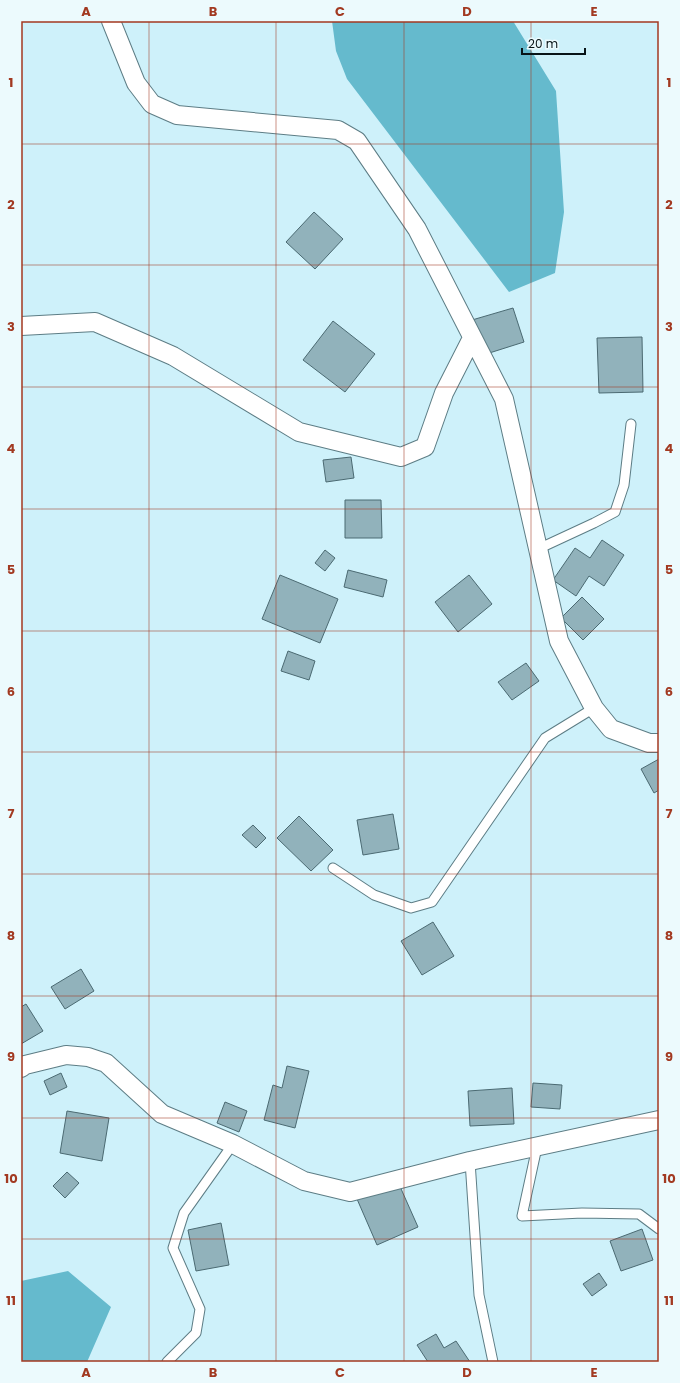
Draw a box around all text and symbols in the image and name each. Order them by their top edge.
text: A [81,2,91,21]
text: B [209,2,218,21]
text: C [335,2,345,21]
text: D [462,2,472,21]
text: E [590,2,598,21]
scale bar [522,30,585,56]
text: 20 m [528,35,558,52]
text: 1 [9,73,13,92]
text: 1 [667,73,671,92]
text: 2 [7,195,15,214]
text: 2 [665,195,673,214]
text: 3 [7,317,15,336]
text: 3 [665,317,673,336]
text: 4 [7,439,16,458]
text: 4 [665,439,674,458]
text: 5 [7,560,15,579]
text: 5 [665,560,673,579]
text: 6 [7,682,15,701]
text: 6 [665,682,673,701]
text: 7 [8,804,15,823]
text: 7 [666,804,673,823]
text: 8 [7,926,15,945]
text: 8 [665,926,673,945]
text: 9 [7,1047,15,1066]
text: 9 [665,1047,673,1066]
text: 10 [4,1169,18,1188]
text: 10 [662,1169,676,1188]
text: 11 [6,1291,16,1310]
text: 11 [664,1291,674,1310]
text: A [81,1363,91,1382]
text: B [209,1363,218,1382]
text: C [335,1363,345,1382]
text: D [462,1363,472,1382]
text: E [590,1363,598,1382]

